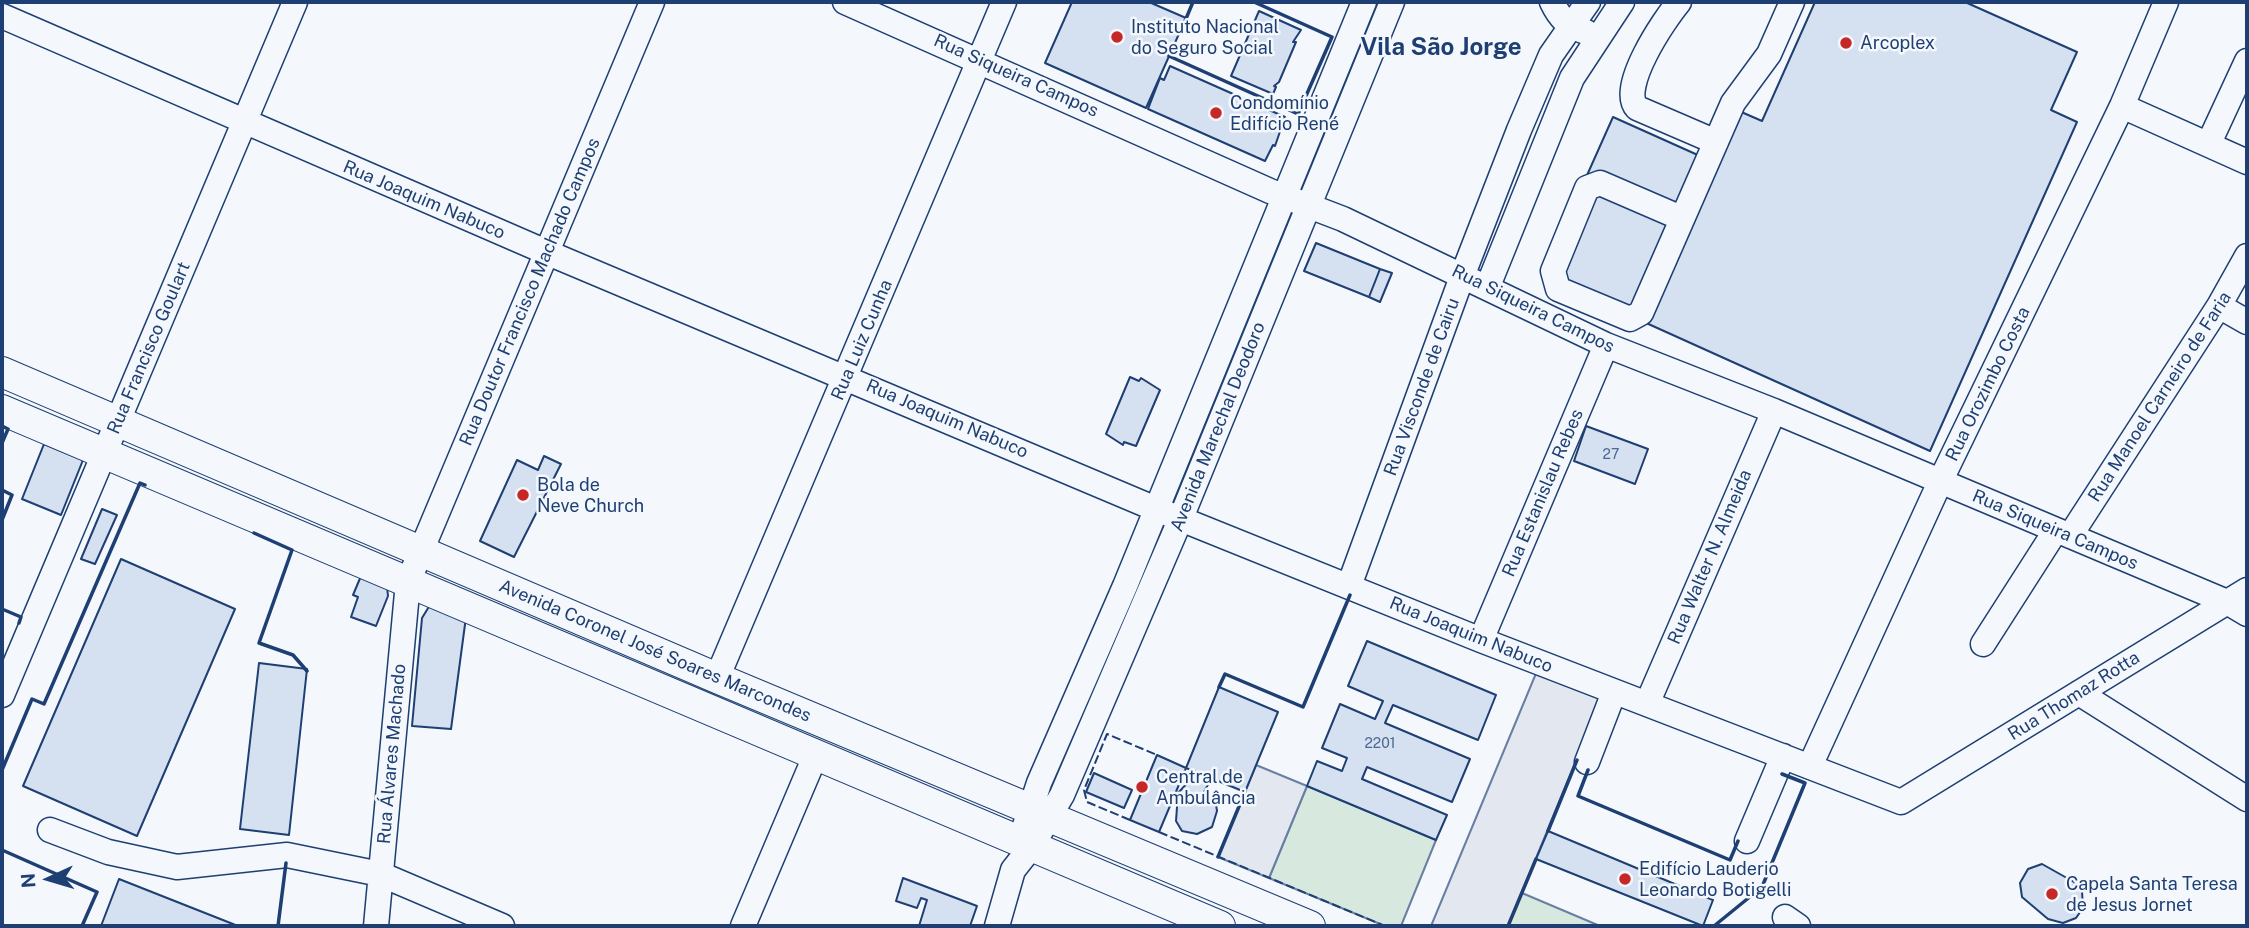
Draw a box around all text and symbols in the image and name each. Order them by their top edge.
place label: Instituto Nacional do Seguro Social [1131,16,1279,58]
marker: Instituto Nacional do Seguro Social [1109,29,1125,45]
street label: Rua Siqueira Campos [930,30,1102,122]
place label: Arcoplex [1860,32,1935,54]
district label: Vila São Jorge [1360,34,1522,62]
marker: Arcoplex [1838,35,1854,51]
place label: Condomínio Edifício René [1230,92,1339,134]
marker: Condomínio Edifício René [1208,105,1224,121]
street label: Rua Doutor Francisco Machado Campos [455,135,605,449]
street label: Rua Joaquim Nabuco [340,156,508,244]
street label: Rua Francisco Goulart [103,259,195,437]
street label: Rua Siqueira Campos [1448,260,1618,358]
street label: Rua Luiz Cunha [827,276,897,404]
street label: Rua Manoel Carneiro de Faria [2084,288,2236,506]
street label: Rua Visconde de Cairu [1380,295,1464,479]
street label: Rua Orozimbo Costa [1941,303,2035,465]
street label: Avenida Marechal Deodoro [1166,319,1270,535]
street label: Rua Joaquim Nabuco [863,375,1031,463]
street label: Rua Estanislau Rebes [1498,406,1588,580]
house number: 27 [1603,447,1619,463]
street label: Rua Walter N. Almeida [1663,467,1757,647]
place label: Bola de Neve Church [537,474,644,516]
street label: Rua Siqueira Campos [1969,485,2141,575]
marker: Bola de Neve Church [515,487,531,503]
street label: Avenida Coronel José Soares Marcondes [496,575,814,727]
street label: Rua Joaquim Nabuco [1386,592,1556,678]
street label: Rua Thomaz Rotta [2004,647,2144,745]
street label: Rua Álvares Machado [373,663,411,845]
house number: 2201 [1365,736,1395,752]
place label: Central de Ambulância [1156,766,1255,808]
marker: Central de Ambulância [1134,779,1150,795]
north arrow [14,844,84,914]
place label: Edifício Lauderio Leonardo Botigelli [1639,858,1791,900]
marker: Edifício Lauderio Leonardo Botigelli [1617,871,1633,887]
text: N [17,872,40,889]
place label: Capela Santa Teresa de Jesus Jornet [2066,873,2238,916]
marker: Capela Santa Teresa de Jesus Jornet [2044,886,2060,902]

